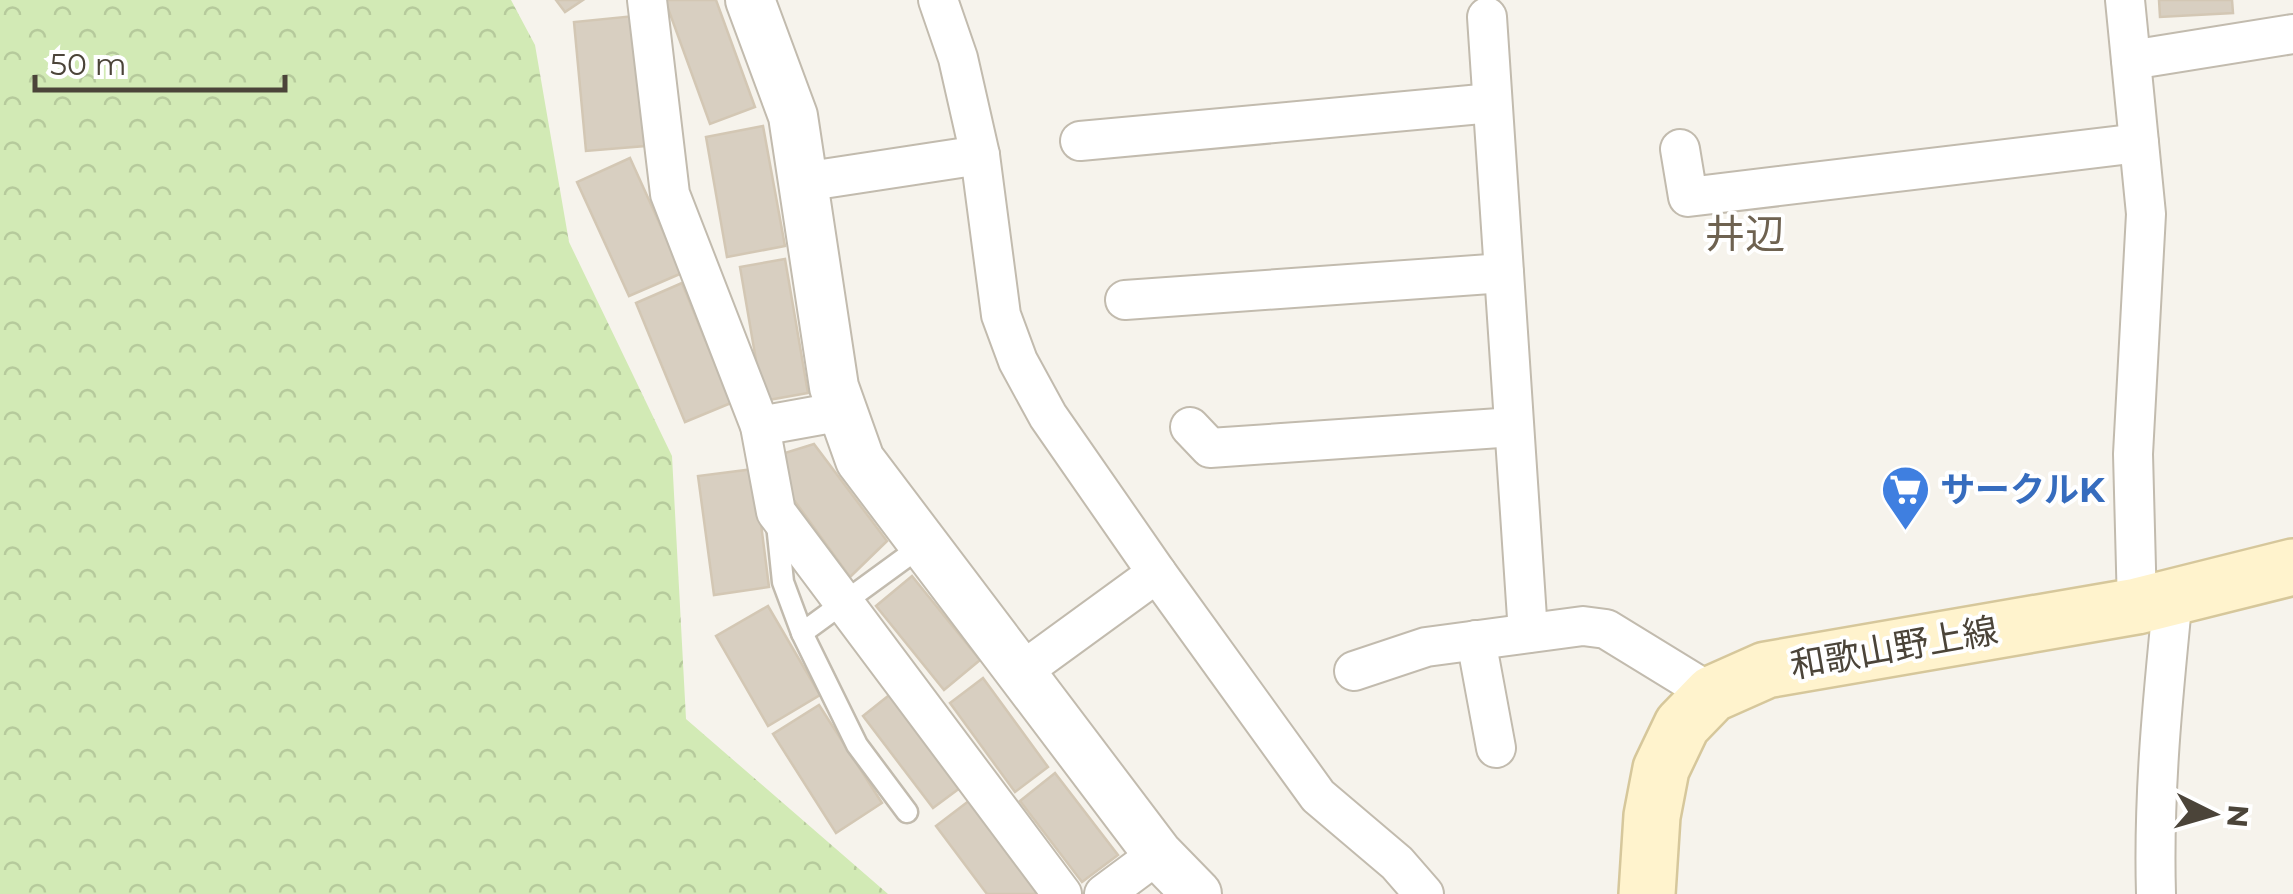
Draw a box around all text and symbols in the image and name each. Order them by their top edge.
scale bar [35,30,285,92]
text: 50 m [50,46,127,83]
district label: 井辺 [1705,209,1785,258]
supermarket icon: サークルK [1879,464,1931,532]
place label: サークルK [1940,468,2106,511]
street label: 和歌山野上線 [1787,608,2001,687]
north arrow [2163,764,2263,864]
text: N [2220,803,2256,829]

